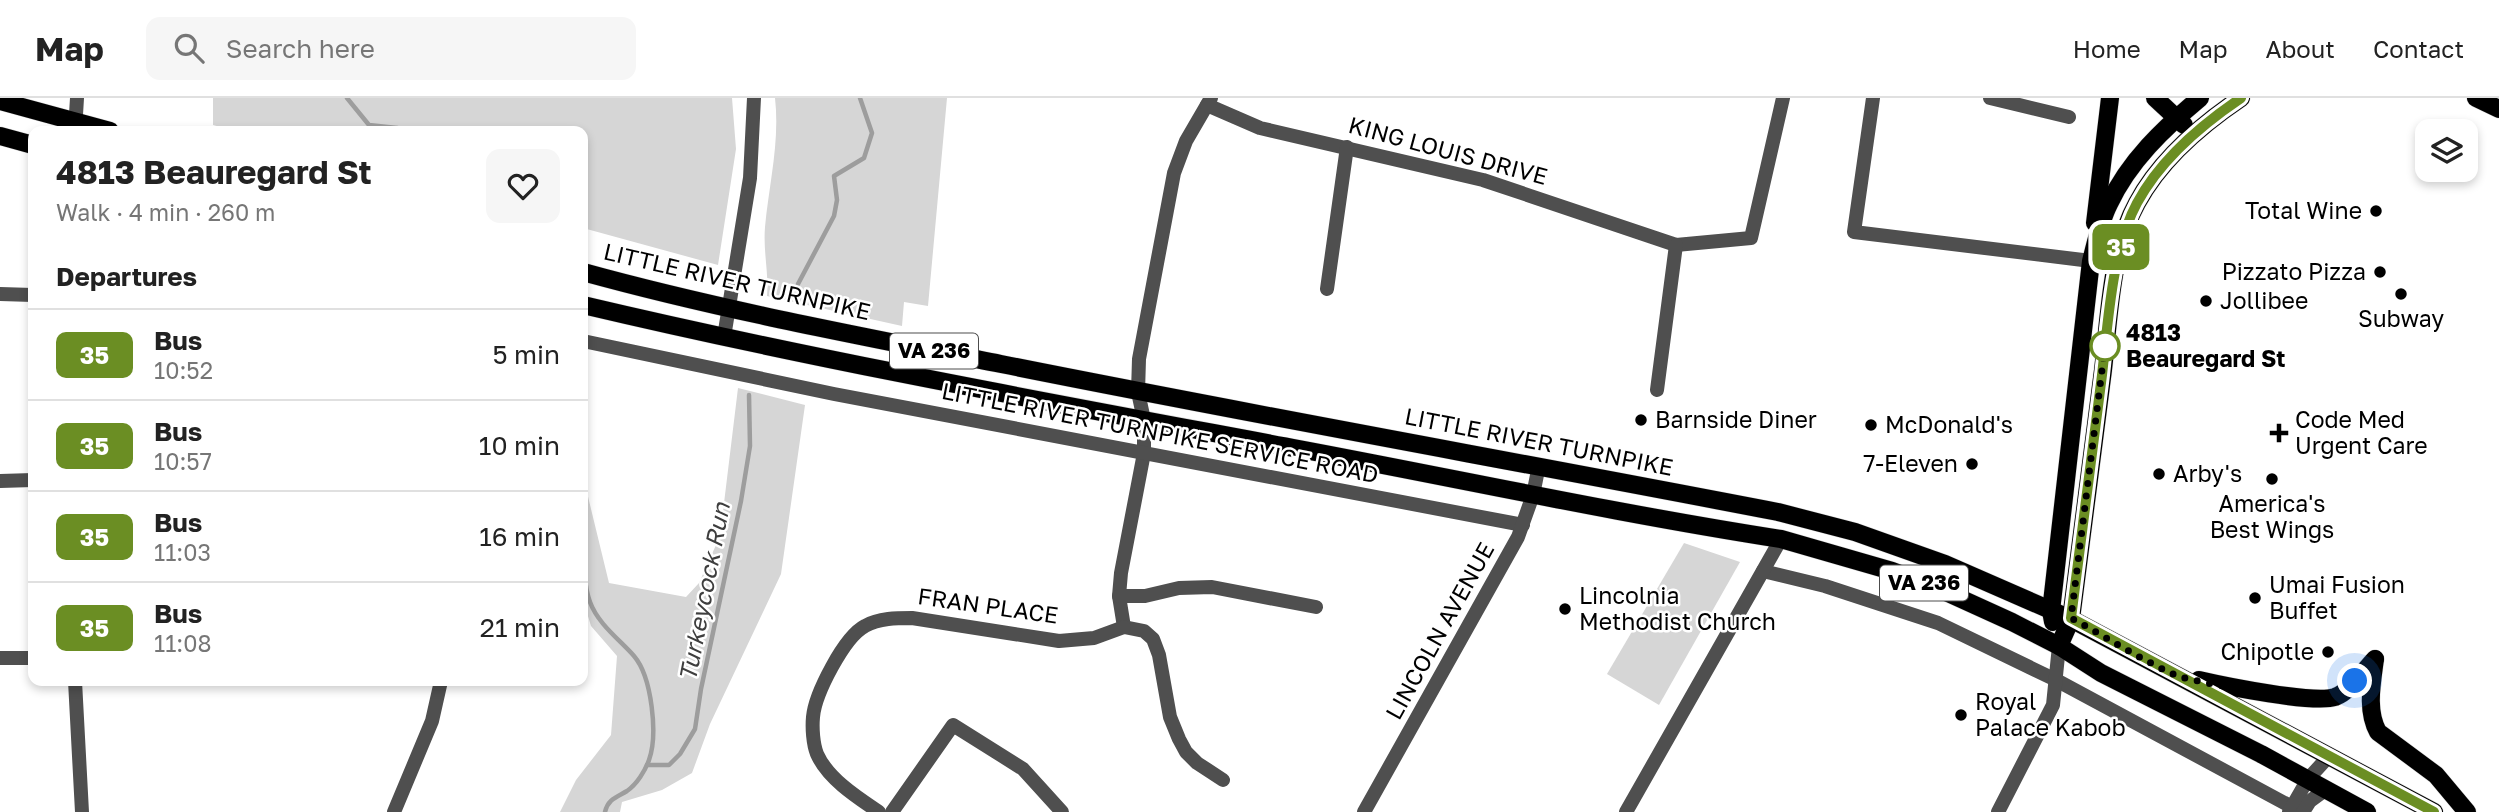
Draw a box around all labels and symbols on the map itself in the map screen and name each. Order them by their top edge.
street label: KING LOUIS DRIVE [1346,110,1551,190]
place label: Total Wine [2245,196,2362,224]
marker: Total Wine [2368,203,2384,219]
line badge: 35 [2090,224,2152,270]
street label: LITTLE RIVER TURNPIKE [601,237,873,325]
place label: Pizzato Pizza [2222,257,2366,285]
marker: Pizzato Pizza [2372,264,2388,280]
place label: Jollibee [2220,286,2308,314]
marker: Subway [2393,286,2409,302]
marker: Jollibee [2198,293,2214,309]
place label: Subway [2358,304,2444,332]
place label: 4813 Beauregard St [2126,318,2285,372]
marker: 4813 Beauregard St [2090,331,2120,361]
road number: VA 236 [890,334,978,368]
street label: LITTLE RIVER TURNPIKE SERVICE ROAD [940,376,1381,488]
street label: LITTLE RIVER TURNPIKE [1403,401,1676,481]
place label: Barnside Diner [1655,405,1817,433]
place label: Code Med Urgent Care [2295,405,2428,459]
place label: McDonald's [1885,410,2013,438]
marker: Barnside Diner [1633,412,1649,428]
marker: McDonald's [1863,417,1879,433]
marker: Code Med Urgent Care [2269,423,2289,443]
place label: 7-Eleven [1863,449,1958,477]
marker: 7-Eleven [1964,456,1980,472]
place label: Arby's [2173,459,2242,487]
marker: Arby's [2151,466,2167,482]
marker: America's Best Wings [2264,471,2280,487]
place label: America's Best Wings [2210,489,2334,543]
water label: Turkeycock Run [672,499,736,684]
street label: LINCOLN AVENUE [1379,537,1499,724]
road number: VA 236 [1880,566,1968,601]
place label: Umai Fusion Buffet [2269,570,2405,624]
street label: FRAN PLACE [916,581,1060,629]
place label: Lincolnia Methodist Church [1579,581,1776,635]
marker: Umai Fusion Buffet [2247,590,2263,606]
marker: Lincolnia Methodist Church [1557,601,1573,617]
place label: Chipotle [2220,637,2314,665]
marker: Chipotle [2320,644,2336,660]
your location [2337,663,2372,698]
place label: Royal Palace Kabob [1975,687,2126,741]
marker: Royal Palace Kabob [1953,707,1969,723]

